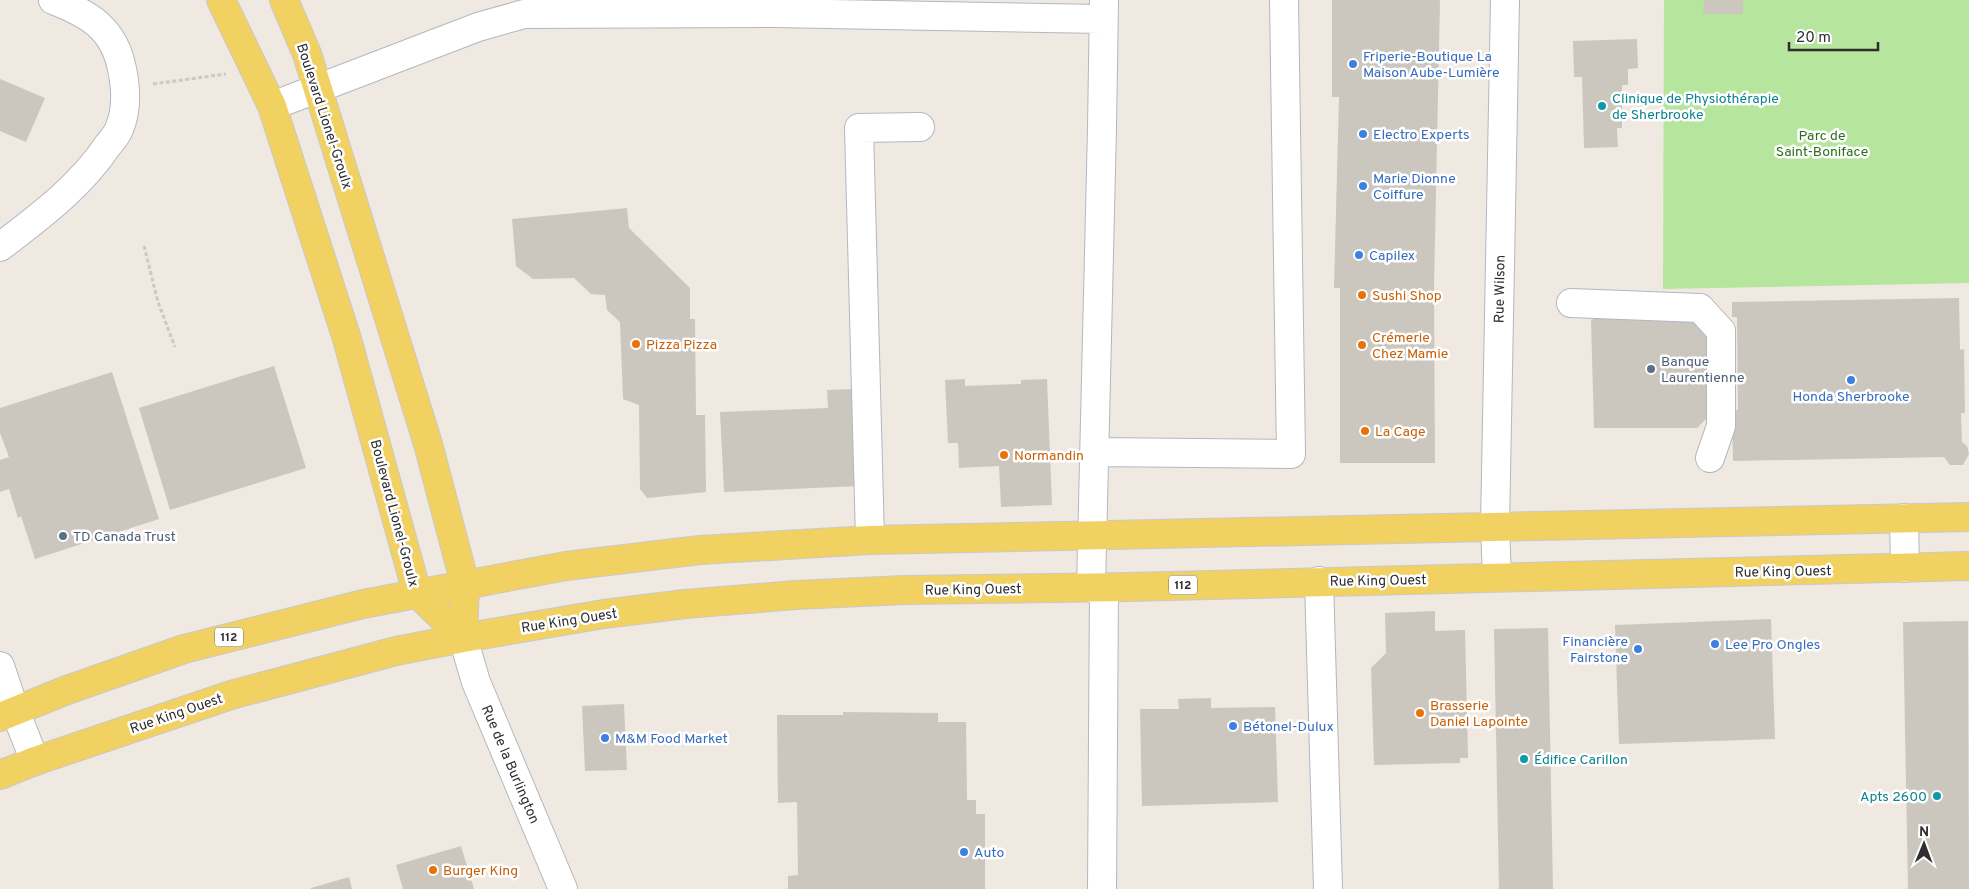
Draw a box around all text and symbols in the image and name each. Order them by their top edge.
scale bar [1789,20,1878,52]
text: 20 m [1796,29,1831,48]
street label: Boulevard Lionel-Groulx [292,42,355,191]
place label: Friperie-Boutique La Maison Aube-Lumière [1363,49,1499,82]
marker: Friperie-Boutique La Maison Aube-Lumière [1347,58,1359,70]
place label: Clinique de Physiothérapie de Sherbrooke [1612,91,1779,124]
marker: Clinique de Physiothérapie de Sherbrooke [1596,100,1608,112]
place label: Electro Experts [1373,127,1470,144]
marker: Electro Experts [1357,128,1369,140]
park label: Parc de Saint-Boniface [1776,128,1868,161]
place label: Marie Dionne Coiffure [1373,171,1456,204]
marker: Marie Dionne Coiffure [1357,180,1369,192]
place label: Capilex [1369,248,1415,265]
marker: Capilex [1353,249,1365,261]
street label: Rue Wilson [1491,255,1510,323]
place label: Sushi Shop [1372,288,1442,305]
marker: Sushi Shop [1356,289,1368,301]
place label: Crémerie Chez Mamie [1372,330,1448,363]
place label: Pizza Pizza [646,337,717,354]
marker: Pizza Pizza [630,338,642,350]
marker: Crémerie Chez Mamie [1356,339,1368,351]
place label: Banque Laurentienne [1661,354,1745,387]
marker: Banque Laurentienne [1645,363,1657,375]
marker: Honda Sherbrooke [1845,374,1857,386]
place label: Honda Sherbrooke [1793,389,1910,406]
place label: La Cage [1375,424,1425,441]
marker: La Cage [1359,425,1371,437]
street label: Boulevard Lionel-Groulx [366,438,421,589]
place label: Normandin [1014,448,1084,465]
marker: Normandin [998,449,1010,461]
place label: TD Canada Trust [73,529,176,546]
marker: TD Canada Trust [57,530,69,542]
street label: Rue King Ouest [1734,563,1832,582]
street label: Rue King Ouest [1329,572,1427,591]
road number: 112 [1169,576,1197,594]
street label: Rue King Ouest [924,581,1022,600]
street label: Rue King Ouest [520,606,618,637]
road number: 112 [215,628,243,646]
place label: Financière Fairstone [1562,634,1628,667]
place label: Lee Pro Ongles [1725,637,1820,654]
marker: Lee Pro Ongles [1709,638,1721,650]
marker: Financière Fairstone [1632,643,1644,655]
street label: Rue King Ouest [128,691,225,738]
place label: Brasserie Daniel Lapointe [1430,698,1528,731]
street label: Rue de la Burlington [477,703,542,826]
marker: Brasserie Daniel Lapointe [1414,707,1426,719]
place label: Bétonel-Dulux [1243,719,1334,736]
marker: Bétonel-Dulux [1227,720,1239,732]
place label: M&M Food Market [615,731,728,748]
marker: M&M Food Market [599,732,611,744]
place label: Édifice Carillon [1534,751,1628,769]
marker: Édifice Carillon [1518,753,1530,765]
place label: Apts 2600 [1860,789,1927,806]
marker: Apts 2600 [1931,790,1943,802]
north arrow [1899,819,1949,869]
text: N [1919,824,1929,841]
place label: Auto [974,845,1004,862]
marker: Auto [958,846,970,858]
place label: Burger King [443,863,518,880]
marker: Burger King [427,864,439,876]

